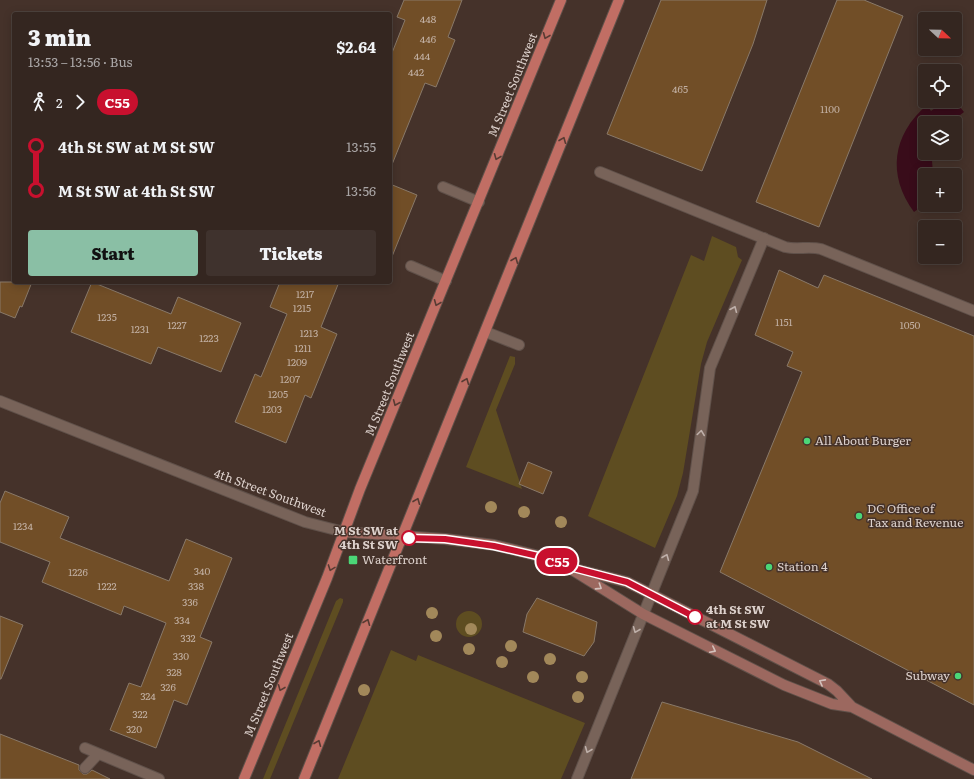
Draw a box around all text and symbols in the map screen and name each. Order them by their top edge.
house number: 448 [420,11,437,26]
north arrow [918,12,962,56]
map controls [918,12,962,264]
text: 3 min [28,20,91,53]
street label: M Street Southwest [483,30,541,140]
house number: 446 [420,31,437,46]
one-way arrow [543,33,551,40]
text: $2.64 [336,35,376,58]
house number: 444 [414,48,431,63]
text: 13:53 – 13:56 · Bus [28,52,133,71]
house number: 442 [408,64,424,79]
button: locate [918,64,962,108]
house number: 465 [672,81,688,96]
icon: walk [28,91,50,113]
icon: forward [69,91,91,113]
text: C55 [105,92,130,112]
text: 2 [56,93,63,112]
house number: 1100 [820,101,840,116]
button: layers [918,116,962,160]
text: 4th St SW at M St SW [58,135,215,158]
one-way arrow [559,136,567,143]
text: 13:55 [346,137,376,156]
one-way arrow [494,153,502,160]
button: + [918,168,962,212]
text: M St SW at 4th St SW [58,179,215,202]
text: 13:56 [346,181,376,200]
button: − [918,220,962,264]
button: Start [28,230,198,276]
button: Tickets [206,230,376,276]
one-way arrow [510,257,518,264]
house number: 1217 [296,286,314,301]
one-way arrow [434,299,442,306]
house number: 1215 [293,300,311,315]
one-way arrow [730,305,738,312]
house number: 1235 [97,309,117,324]
house number: 1151 [775,314,793,329]
house number: 1227 [167,317,187,332]
house number: 1050 [900,317,921,332]
house number: 1231 [131,321,149,336]
house number: 1213 [300,325,318,340]
street label: M Street Southwest [360,329,418,439]
house number: 1223 [199,330,219,345]
house number: 1211 [294,340,312,355]
house number: 1209 [287,354,307,369]
house number: 1207 [280,371,300,386]
one-way arrow [461,377,469,385]
house number: 1205 [268,386,288,401]
one-way arrow [393,399,401,407]
house number: 1203 [262,401,282,416]
one-way arrow [696,430,705,436]
place label: All About Burger [815,431,911,449]
marker: All About Burger [802,436,812,446]
street label: 4th Street Southwest [212,463,329,521]
one-way arrow [412,498,420,506]
place label: DC Office of Tax and Revenue [867,499,963,531]
marker: DC Office of Tax and Revenue [854,511,864,521]
house number: 1234 [13,518,33,533]
place label: M St SW at 4th St SW [334,521,399,553]
marker: M St SW at 4th St SW [401,530,417,546]
line badge: C55 [534,548,580,574]
place label: Waterfront [362,550,427,568]
text: C55 [544,551,570,571]
marker: Waterfront [347,554,359,566]
one-way arrow [661,554,669,561]
place label: Station 4 [777,557,828,575]
marker: Station 4 [764,562,774,572]
house number: 340 [194,563,211,578]
house number: 1226 [68,564,88,579]
one-way arrow [327,565,335,572]
house number: 1222 [97,578,117,593]
house number: 338 [188,578,205,593]
one-way arrow [595,583,602,590]
house number: 336 [182,594,199,609]
place label: 4th St SW at M St SW [706,600,771,632]
marker: 4th St SW at M St SW [687,609,703,625]
house number: 334 [174,612,190,627]
one-way arrow [363,619,371,626]
one-way arrow [633,626,641,633]
house number: 332 [180,630,196,645]
street label: M Street Southwest [239,630,297,740]
one-way arrow [709,645,716,653]
house number: 330 [173,648,189,663]
house number: 328 [166,664,182,679]
place label: Subway [905,666,950,684]
marker: Subway [953,671,963,681]
house number: 326 [160,679,176,694]
one-way arrow [819,679,827,687]
one-way arrow [278,685,286,692]
house number: 324 [140,688,156,703]
house number: 322 [132,706,148,721]
house number: 320 [126,721,142,736]
one-way arrow [314,739,322,746]
one-way arrow [584,747,592,754]

